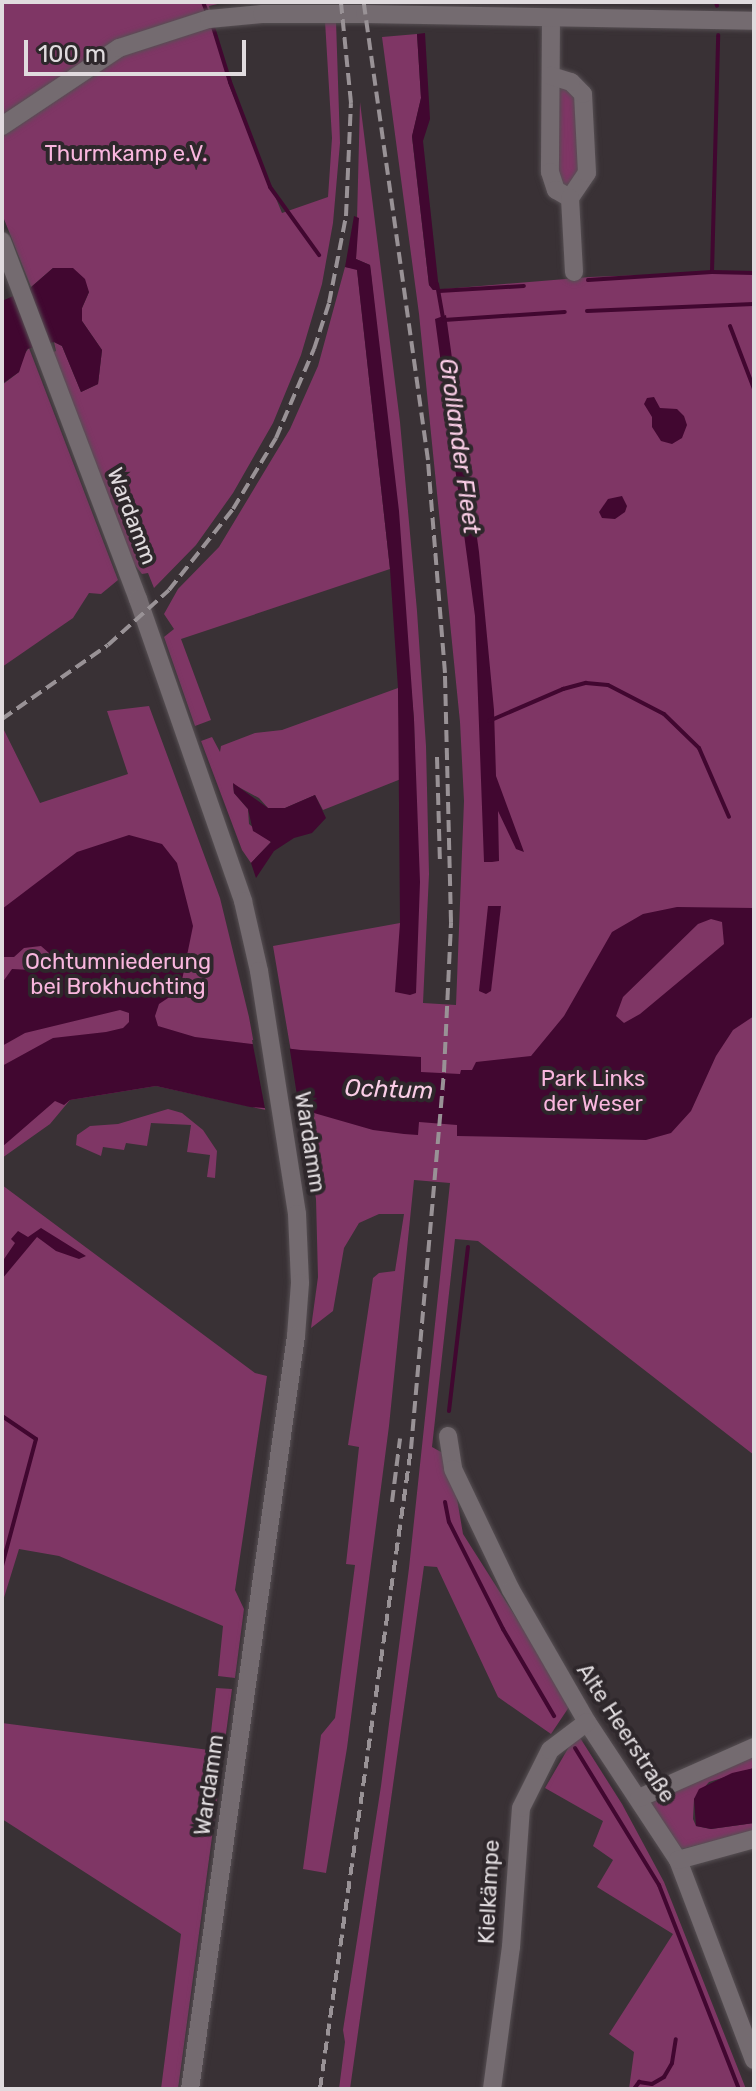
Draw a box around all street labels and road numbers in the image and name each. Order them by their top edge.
street label: Wardamm [101,464,163,568]
street label: Wardamm [289,1090,331,1194]
street label: Alte Heerstraße [571,1659,681,1807]
street label: Wardamm [189,1733,229,1837]
street label: Kielkämpe [473,1839,505,1945]

